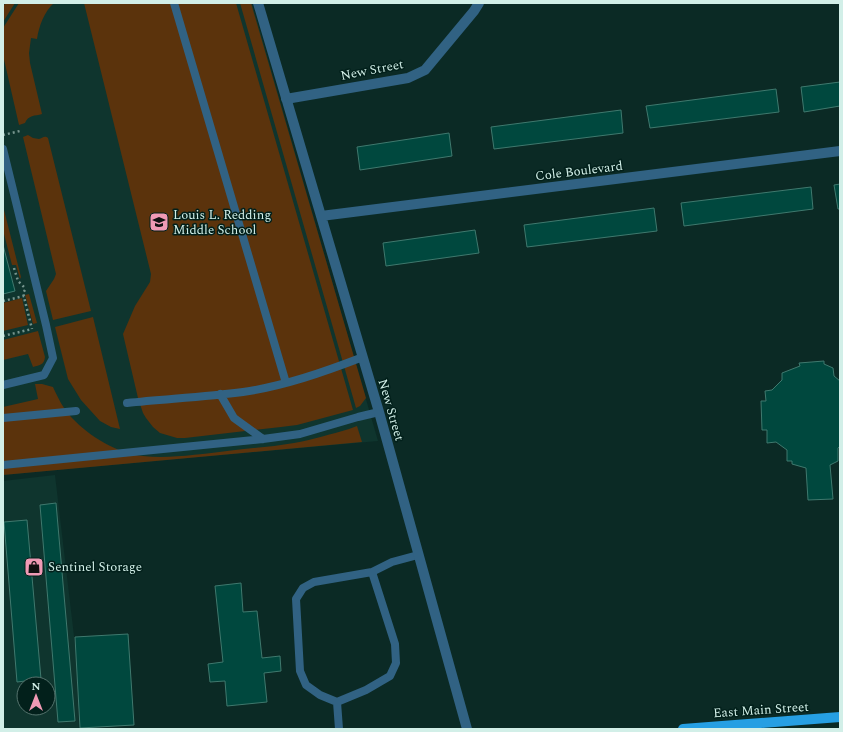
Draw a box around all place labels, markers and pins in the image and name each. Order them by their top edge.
place label: Louis L. Redding Middle School [173,205,271,240]
school or university icon: Louis L. Redding Middle School [148,211,170,233]
shop icon: Sentinel Storage [23,556,45,578]
place label: Sentinel Storage [48,557,142,577]

